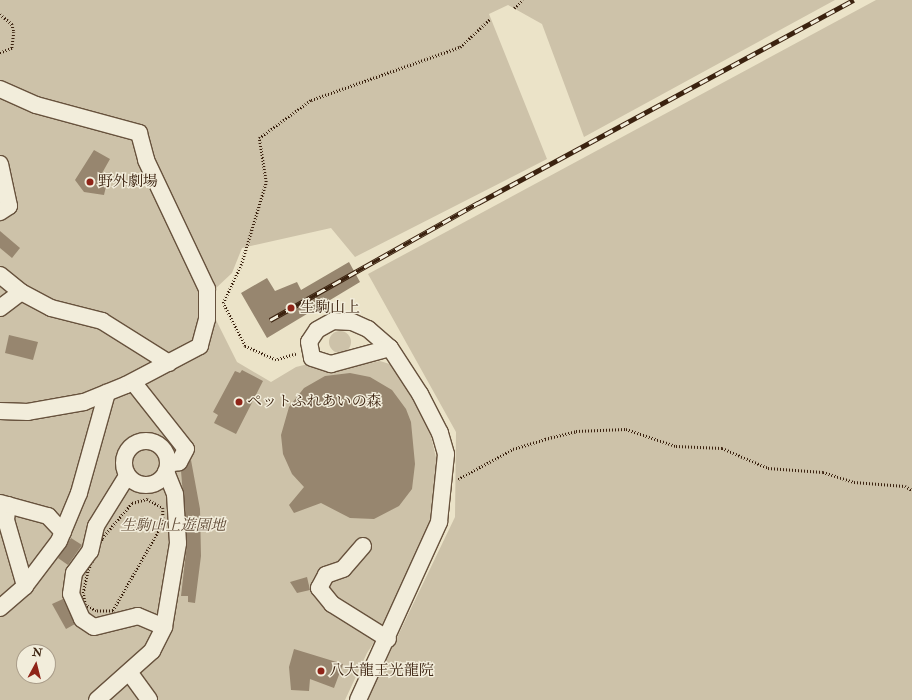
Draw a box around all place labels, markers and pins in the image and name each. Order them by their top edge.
place label: 野外劇場 [98,173,158,191]
marker: 野外劇場 [85,177,95,187]
place label: 生駒山上 [300,299,360,317]
marker: 生駒山上 [285,302,297,314]
place label: ペットふれあいの森 [247,393,382,411]
marker: ペットふれあいの森 [234,397,244,407]
place label: 八大龍王光龍院 [329,662,434,680]
marker: 八大龍王光龍院 [316,666,326,676]

